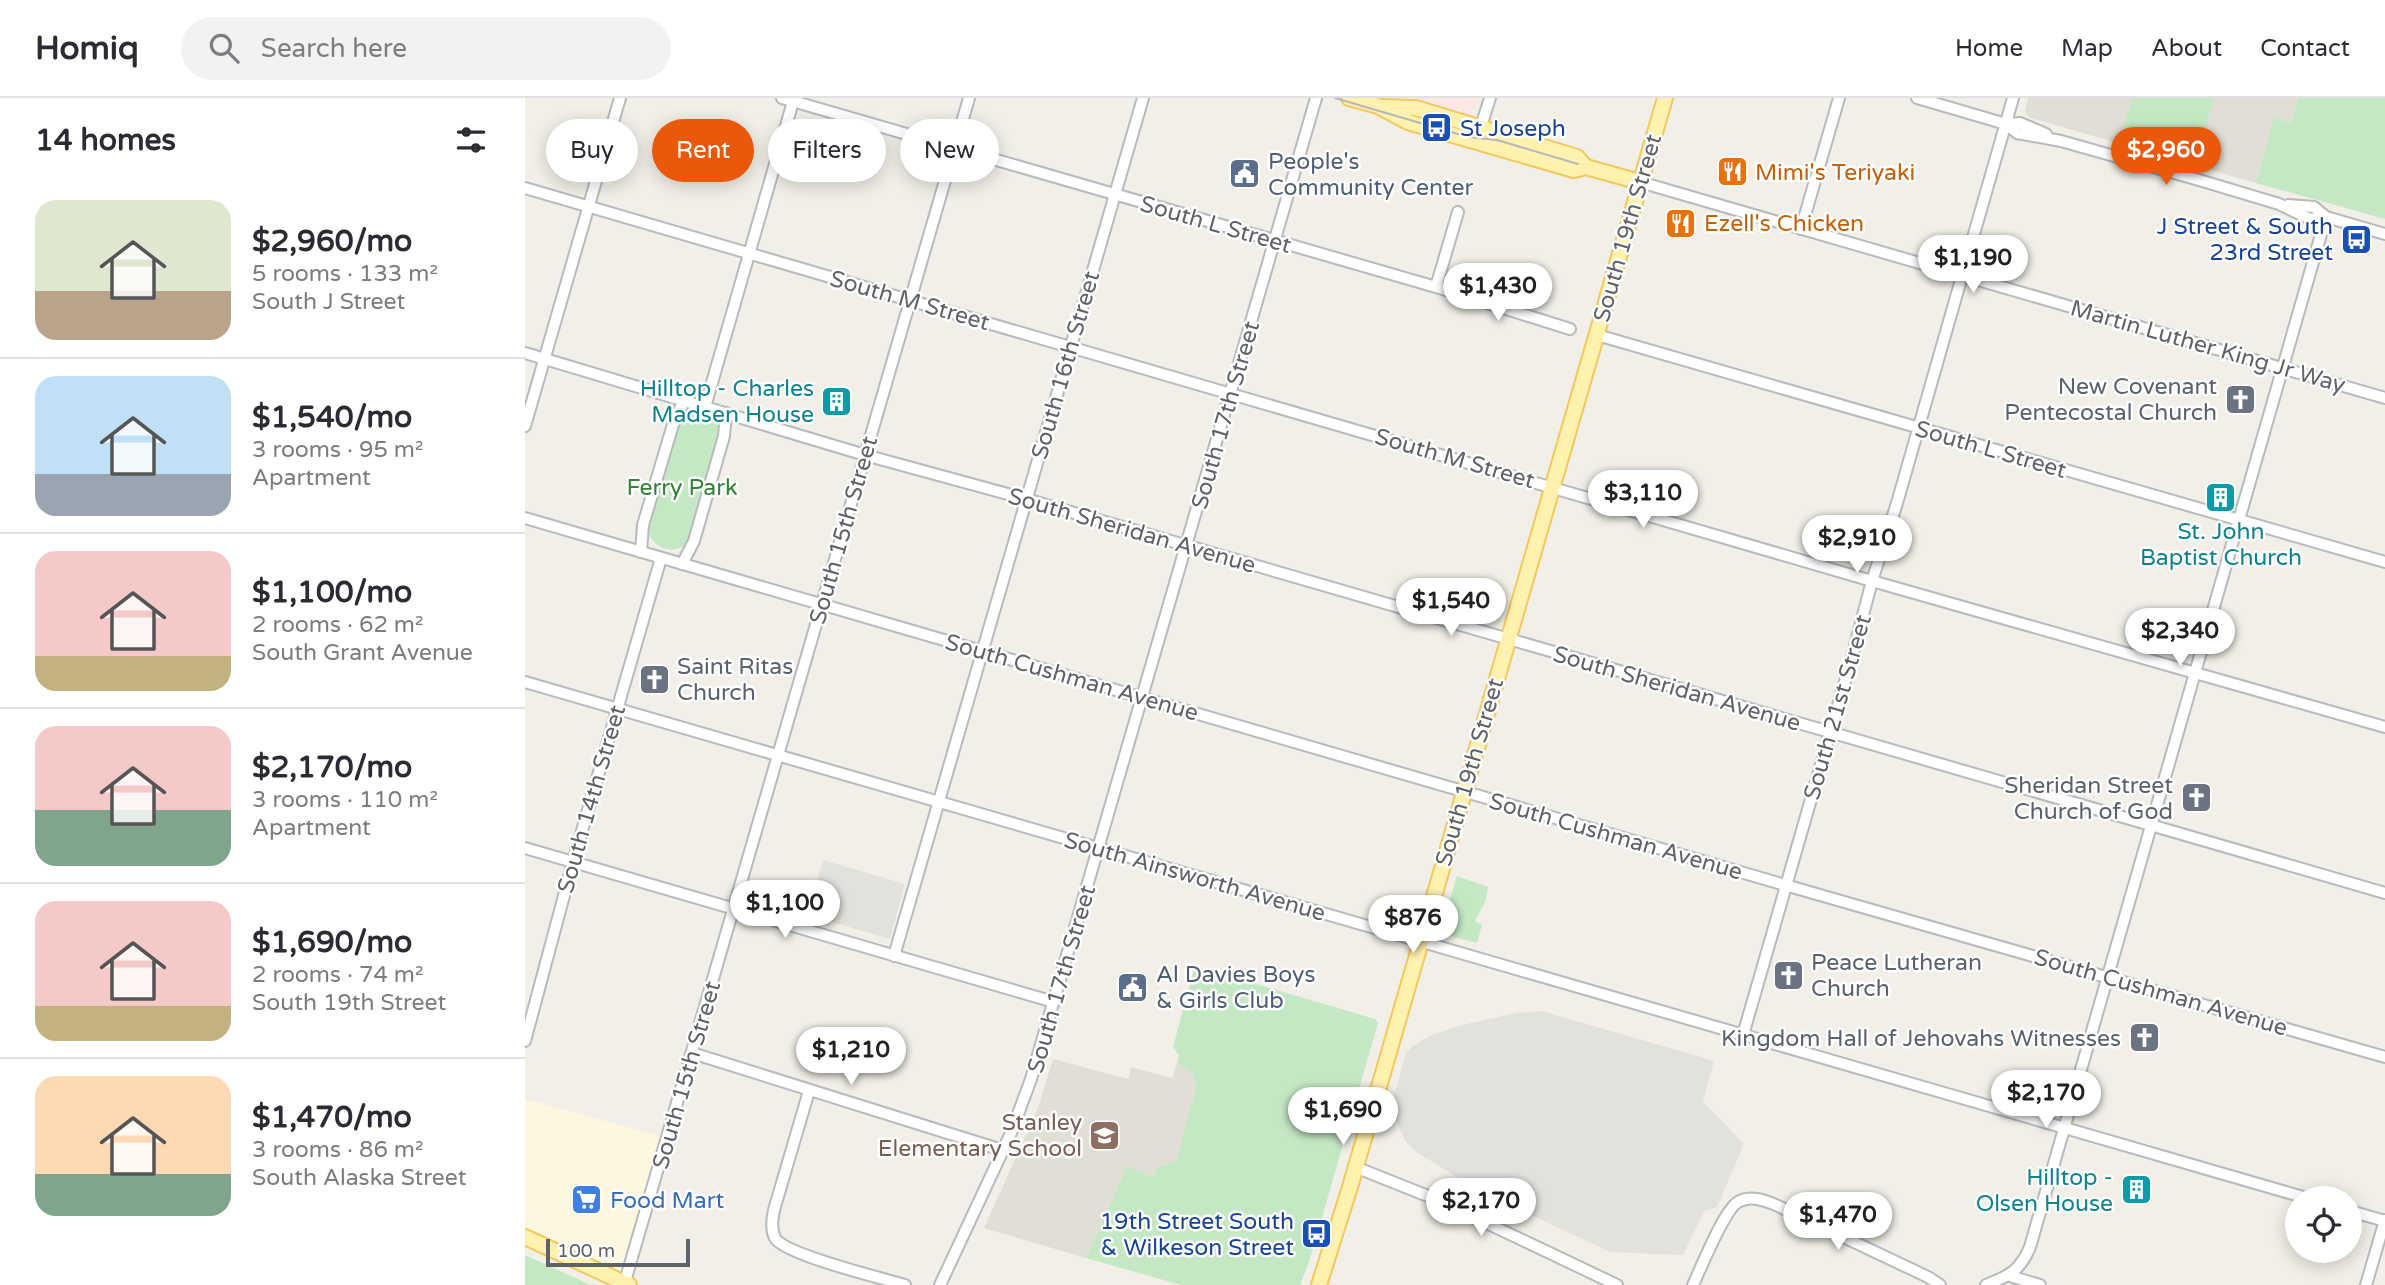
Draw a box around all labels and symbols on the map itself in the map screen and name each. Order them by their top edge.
bus stop icon: St Joseph [1420,111,1454,145]
place label: St Joseph [1460,115,1566,143]
pin: $2,960 [2109,127,2223,187]
street label: South 19th Street [1588,131,1668,326]
place label: People's Community Center [1268,148,1473,202]
restaurant icon: Mimi's Teriyaki [1715,155,1749,189]
public building icon: People's Community Center [1228,157,1262,191]
place label: Mimi's Teriyaki [1755,159,1915,187]
street label: South L Street [1137,190,1295,260]
restaurant icon: Ezell's Chicken [1664,206,1698,240]
place label: Ezell's Chicken [1704,210,1864,238]
place label: J Street & South 23rd Street [2157,213,2333,267]
bus stop icon: J Street & South 23rd Street [2339,222,2373,256]
pin: $1,190 [1916,236,2030,295]
pin: $1,430 [1441,264,1555,323]
street label: South M Street [827,265,993,337]
street label: South 16th Street [1026,268,1106,463]
street label: Martin Luther King Jr Way [2067,294,2348,400]
street label: South 17th Street [1186,318,1266,513]
place label: New Covenant Pentecostal Church [2004,373,2217,427]
place label: Hilltop - Charles Madsen House [640,375,814,429]
church icon: New Covenant Pentecostal Church [2223,382,2257,416]
building icon: Hilltop - Charles Madsen House [820,384,854,418]
street label: South L Street [1912,415,2070,485]
street label: South M Street [1372,423,1538,495]
street label: South 15th Street [804,433,884,628]
pin: $3,110 [1586,470,1700,530]
park label: Ferry Park [626,474,738,502]
building icon: St. John Baptist Church [2204,480,2238,514]
street label: South Sheridan Avenue [1005,482,1259,580]
pin: $2,910 [1800,516,1914,575]
place label: St. John Baptist Church [2140,518,2302,572]
pin: $1,540 [1394,578,1508,638]
pin: $2,340 [2123,608,2237,668]
street label: South 21st Street [1798,611,1878,803]
street label: South Cushman Avenue [942,628,1202,728]
street label: South Sheridan Avenue [1550,640,1804,738]
place label: Saint Ritas Church [677,653,793,707]
church icon: Saint Ritas Church [637,662,671,696]
street label: South 19th Street [1430,675,1510,870]
street label: South 14th Street [552,702,632,897]
place label: Sheridan Street Church of God [2004,772,2173,826]
church icon: Sheridan Street Church of God [2179,781,2213,815]
street label: South Cushman Avenue [1486,787,1746,887]
street label: South Ainsworth Avenue [1061,826,1329,928]
pin: $1,100 [728,880,842,940]
street label: South 17th Street [1022,882,1102,1077]
pin: $876 [1372,896,1454,955]
street label: South Cushman Avenue [2031,943,2291,1043]
place label: Peace Lutheran Church [1811,949,1982,1003]
church icon: Peace Lutheran Church [1771,958,1805,992]
place label: Al Davies Boys & Girls Club [1156,961,1315,1015]
public building icon: Al Davies Boys & Girls Club [1116,970,1150,1004]
street label: South 15th Street [647,978,727,1173]
church icon: Kingdom Hall of Jehovahs Witnesses [2127,1021,2161,1055]
place label: Kingdom Hall of Jehovahs Witnesses [1721,1025,2121,1053]
pin: $1,210 [794,1028,908,1087]
pin: $2,170 [1989,1070,2103,1130]
pin: $1,690 [1286,1088,1400,1147]
place label: Stanley Elementary School [878,1109,1082,1163]
school or university icon: Stanley Elementary School [1088,1118,1122,1152]
place label: Hilltop - Olsen House [1976,1164,2113,1218]
building icon: Hilltop - Olsen House [2119,1173,2153,1207]
pin: $2,170 [1424,1178,1538,1238]
supermarket icon: Food Mart [570,1183,604,1217]
place label: Food Mart [610,1187,724,1215]
pin: $1,470 [1781,1192,1895,1252]
place label: 19th Street South & Wilkeson Street [1100,1208,1294,1262]
bus stop icon: 19th Street South & Wilkeson Street [1300,1217,1334,1251]
scale bar [546,1236,689,1268]

